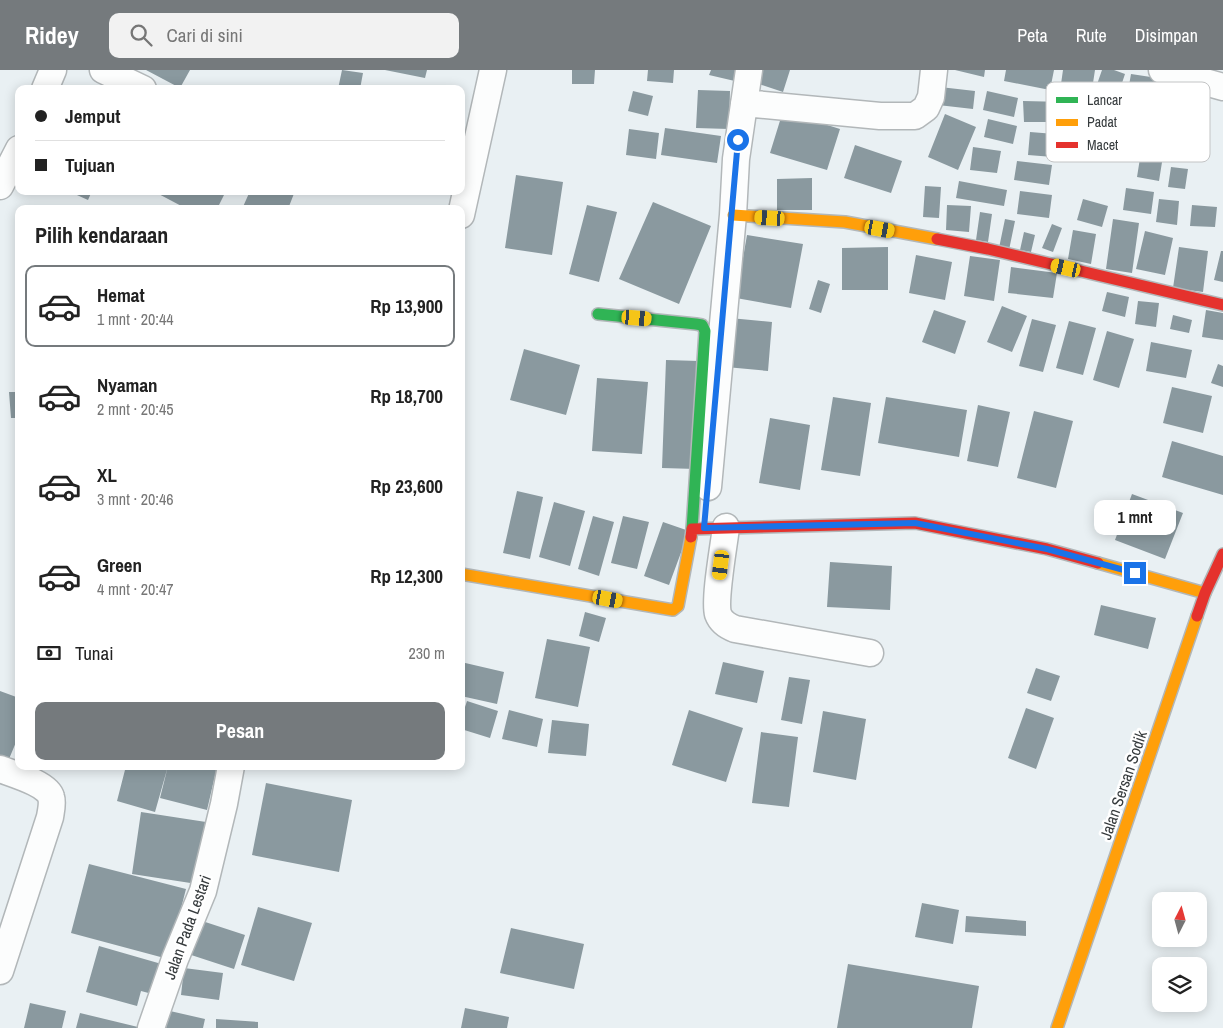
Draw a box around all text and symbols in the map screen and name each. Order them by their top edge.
search box [109,13,459,58]
text: Ridey [25,19,79,51]
icon: search [127,21,155,49]
text: Cari di sini [167,22,243,48]
text: Peta [1017,23,1048,48]
text: Rute [1076,23,1107,48]
text: Disimpan [1135,23,1198,48]
legend [1046,82,1210,162]
text: Lancar [1087,91,1122,109]
text: Jemput [65,103,120,129]
text: Padat [1087,113,1117,131]
route start [727,129,749,151]
text: Macet [1087,136,1118,154]
text: Tujuan [65,152,115,178]
car [754,210,785,226]
car [863,219,896,239]
text: Pilih kendaraan [35,220,168,250]
car [1049,257,1082,279]
text: Hemat [97,282,145,308]
icon: car [37,284,82,329]
text: Rp 13,900 [370,293,443,319]
text: 1 mnt · 20:44 [97,308,174,330]
car [621,309,652,327]
text: Nyaman [97,372,158,398]
icon: car [37,374,82,419]
text: Rp 18,700 [370,383,443,409]
text: 2 mnt · 20:45 [97,398,174,420]
text: XL [97,462,117,488]
icon: car [37,464,82,509]
text: Rp 23,600 [370,473,443,499]
text: 3 mnt · 20:46 [97,488,174,510]
callout: 1 mnt [1094,500,1176,536]
text: 1 mnt [1118,506,1153,528]
car [711,549,730,581]
text: Green [97,552,142,578]
icon: car [37,554,82,599]
route end [1124,562,1146,584]
text: Rp 12,300 [370,563,443,589]
text: 4 mnt · 20:47 [97,578,174,600]
car [591,589,624,609]
icon: cash [35,639,63,667]
text: Tunai [75,640,114,666]
text: 230 m [409,642,445,664]
button: Pesan [35,702,445,760]
street label: Jalan Sersan Sodik [1094,727,1152,842]
street label: Jalan Pada Lestari [158,872,216,982]
north arrow [1152,892,1208,948]
map controls [1152,892,1207,1012]
button: layers [1152,957,1207,1012]

